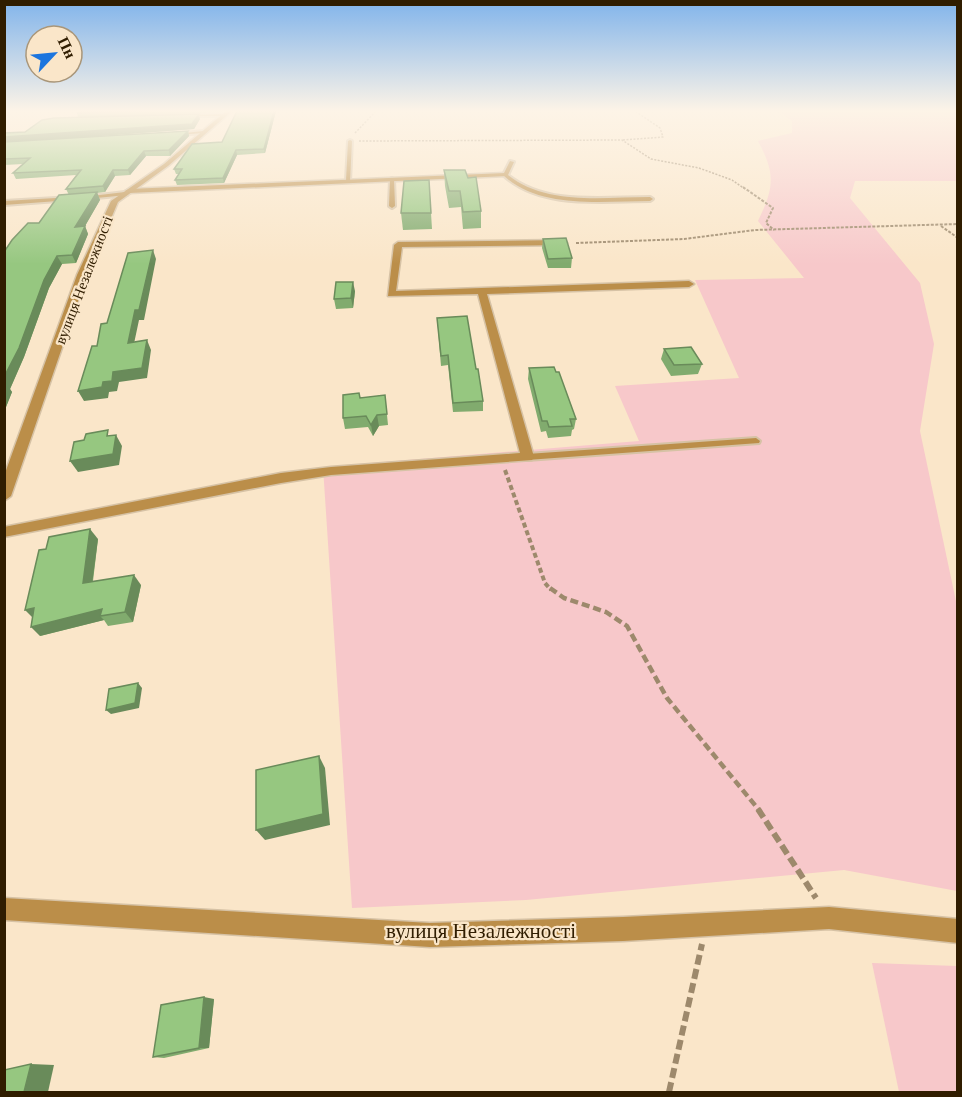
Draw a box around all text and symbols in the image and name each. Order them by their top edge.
north arrow [24,24,84,84]
text: Пн [55,34,79,61]
street label: вулиця Незалежності [52,214,116,346]
street label: вулиця Незалежності [386,919,576,943]

